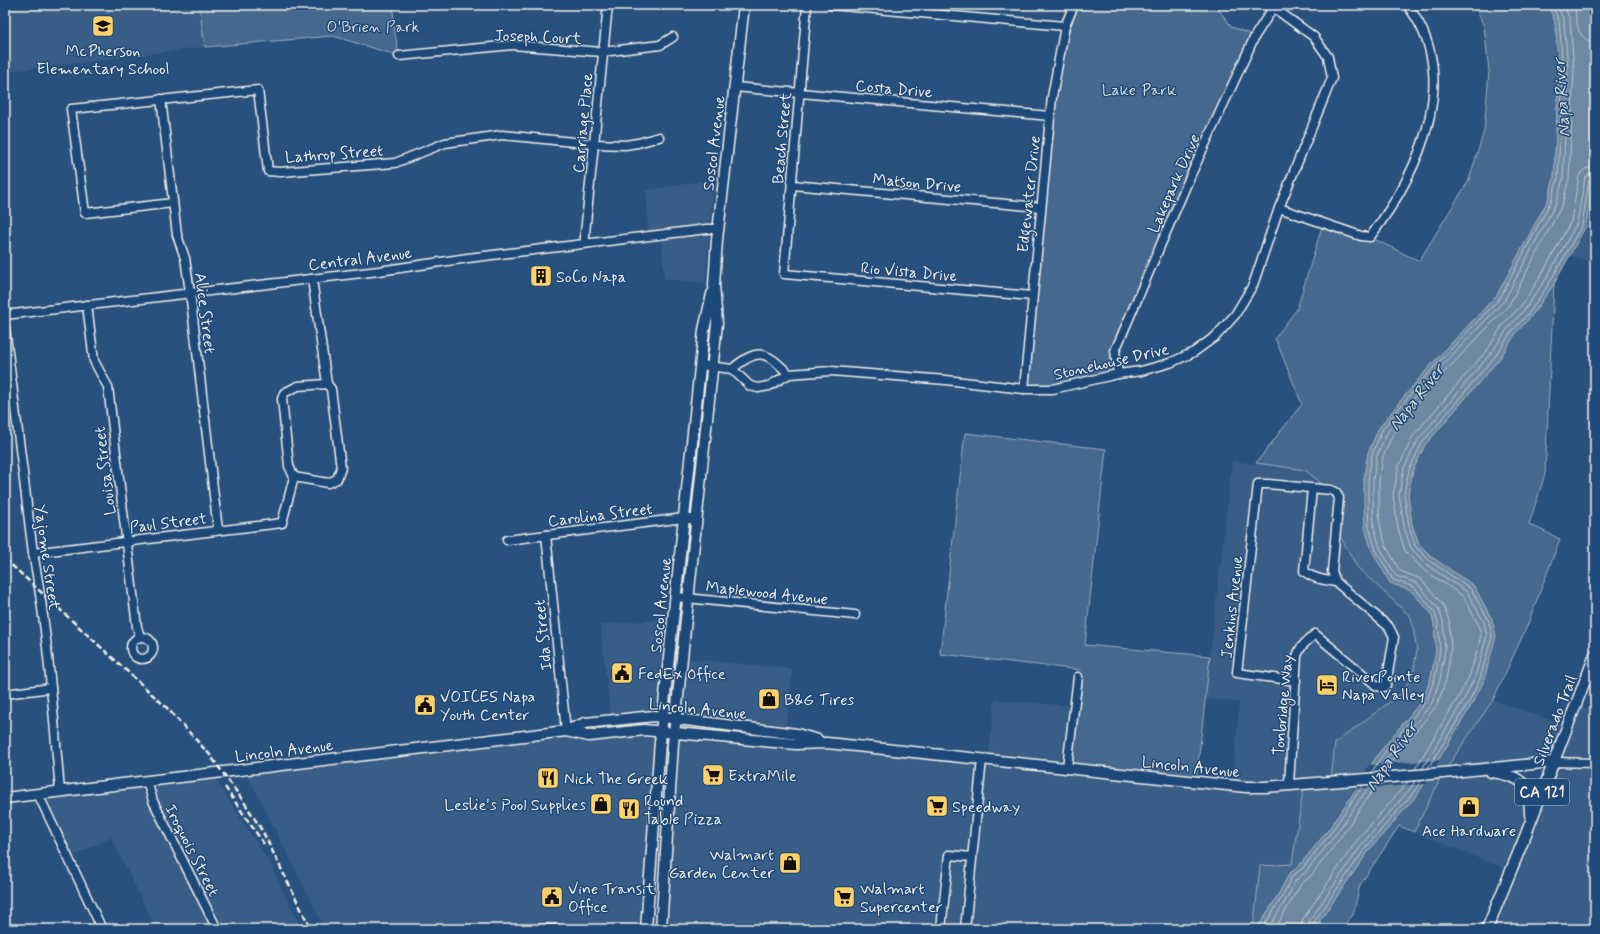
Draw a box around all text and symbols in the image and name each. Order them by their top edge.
school or university icon: McPherson Elementary School [90,13,116,39]
park label: O'Brien Park [327,17,420,38]
street label: Joseph Court [494,25,583,50]
place label: McPherson Elementary School [37,41,170,80]
water label: Napa River [1548,55,1576,138]
street label: Carriage Place [569,72,598,174]
street label: Costa Drive [855,76,934,103]
park label: Lake Park [1102,80,1176,101]
street label: Beach Street [768,91,797,185]
street label: Soscol Avenue [698,94,731,192]
street label: Lakepark Drive [1143,131,1206,236]
street label: Edgewater Drive [1013,135,1047,254]
street label: Lathrop Street [284,141,384,168]
street label: Matson Drive [872,169,962,198]
street label: Central Avenue [307,243,414,276]
street label: Rio Vista Drive [860,258,958,287]
building icon: SoCo Napa [528,263,554,289]
place label: SoCo Napa [556,267,626,288]
street label: Alice Street [189,271,220,355]
street label: Stonehouse Drive [1052,339,1171,386]
water label: Napa River [1384,358,1451,435]
street label: Louisa Street [90,425,121,516]
street label: Carolina Street [547,499,654,532]
street label: Yajome Street [29,503,64,612]
street label: Paul Street [128,508,208,539]
street label: Jenkins Avenue [1217,554,1248,660]
street label: Soscol Avenue [646,556,677,654]
street label: Maplewood Avenue [705,577,829,610]
street label: Ida Street [529,598,558,671]
street label: Tonbridge Way [1269,654,1299,757]
public building icon: FedEx Office [609,660,635,686]
place label: FedEx Office [638,664,726,685]
place label: RiverPointe Napa Valley [1342,667,1424,706]
hotel icon: RiverPointe Napa Valley [1314,672,1340,698]
street label: Silverado Trail [1528,672,1582,769]
shop icon: B&G Tires [756,686,782,712]
place label: VOICES Napa Youth Center [440,687,536,726]
place label: B&G Tires [784,690,854,711]
public building icon: VOICES Napa Youth Center [412,692,438,718]
street label: Lincoln Avenue [648,694,748,725]
water label: Napa River [1361,716,1424,795]
street label: Lincoln Avenue [234,735,335,768]
street label: Lincoln Avenue [1141,752,1241,783]
supermarket icon: ExtraMile [700,762,726,788]
restaurant icon: Nick The Greek [535,765,561,791]
place label: ExtraMile [728,766,797,787]
place label: Nick The Greek [564,769,668,790]
road number: CA 121 [1515,779,1569,805]
shop icon: Leslie's Pool Supplies [588,791,614,817]
place label: Round Table Pizza [644,791,722,830]
supermarket icon: Speedway [924,793,950,819]
shop icon: Ace Hardware [1456,794,1482,820]
place label: Leslie's Pool Supplies [444,795,586,816]
restaurant icon: Round Table Pizza [616,796,642,822]
place label: Speedway [952,797,1020,818]
street label: Iroquois Street [159,801,224,900]
place label: Ace Hardware [1422,821,1516,842]
place label: Walmart Garden Center [669,845,774,884]
shop icon: Walmart Garden Center [777,850,803,876]
place label: Vine Transit Office [568,879,656,918]
place label: Walmart Supercenter [860,879,943,918]
public building icon: Vine Transit Office [539,884,565,910]
supermarket icon: Walmart Supercenter [831,884,857,910]

